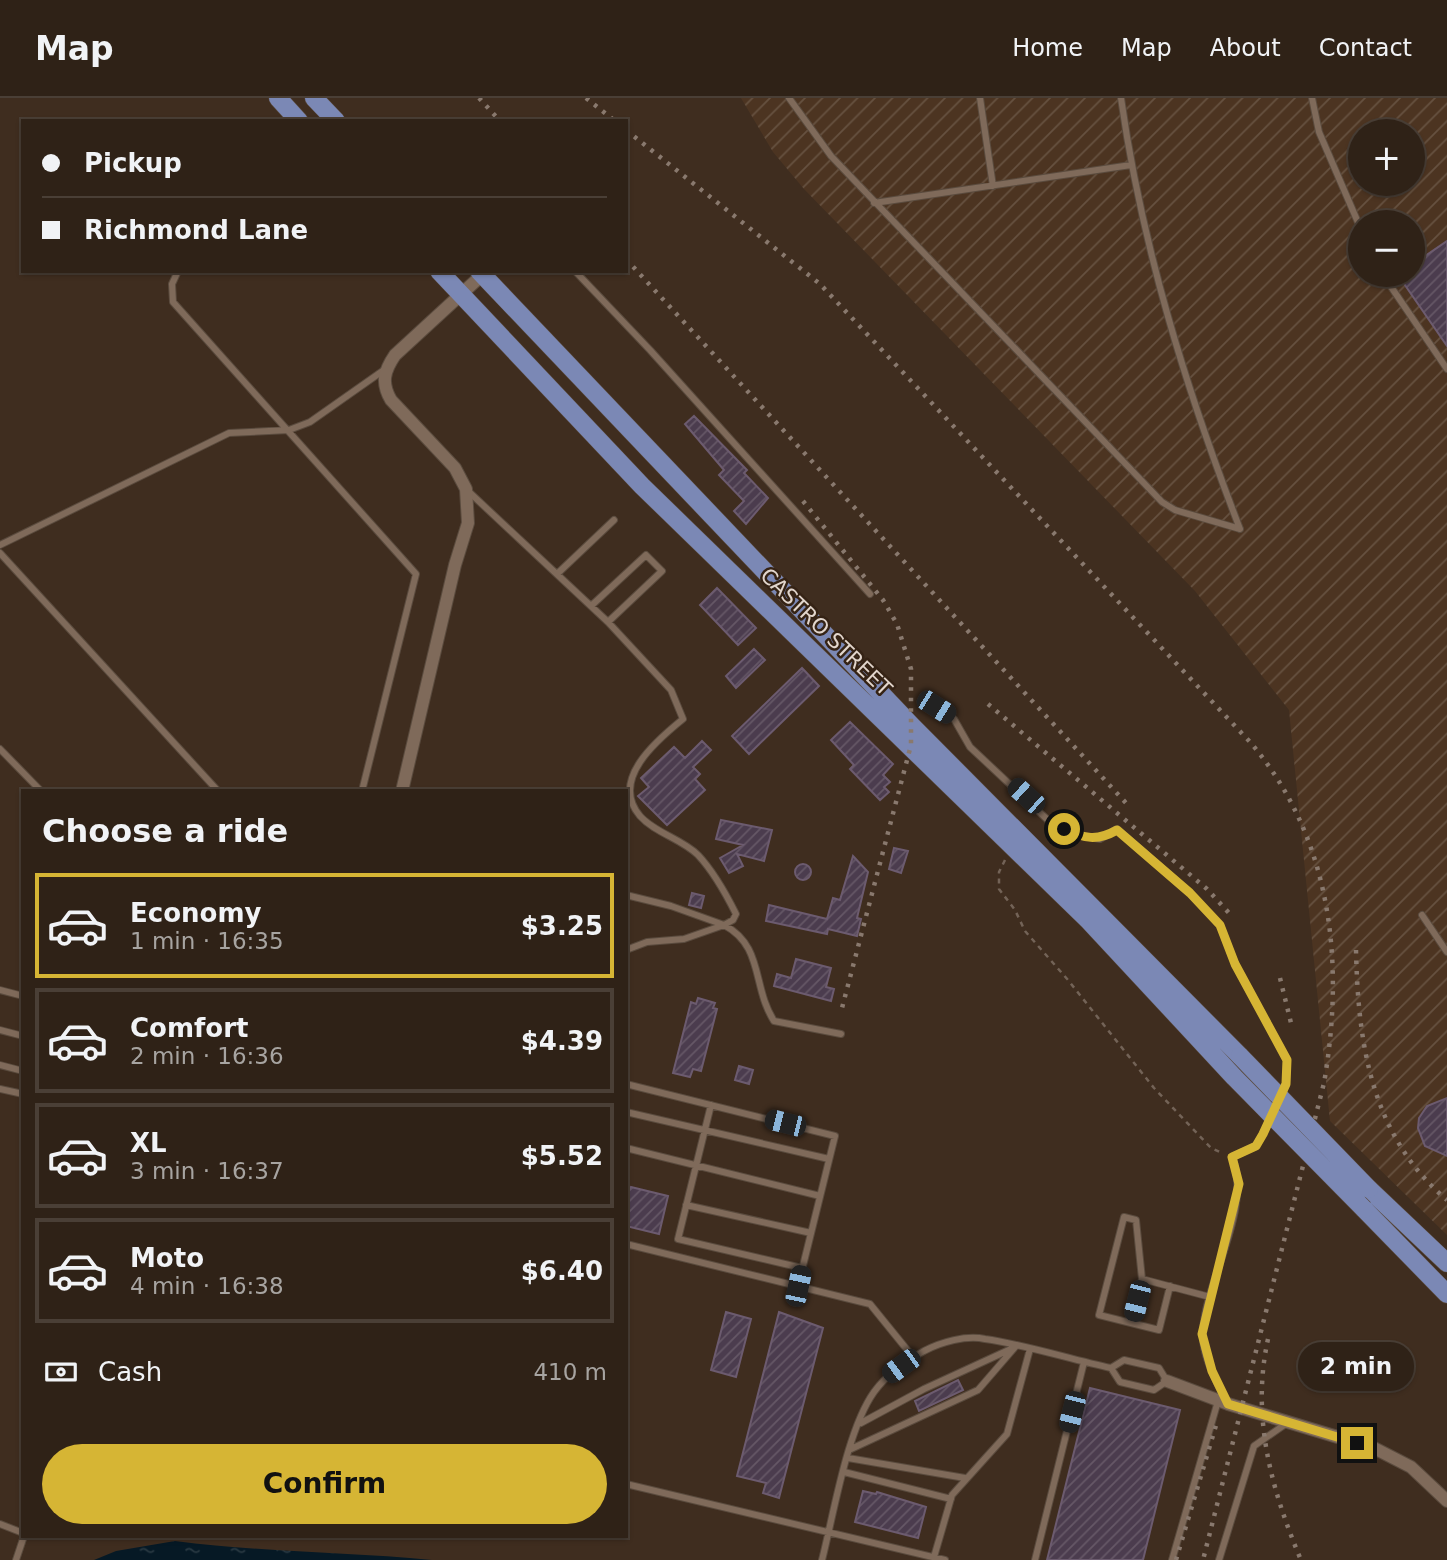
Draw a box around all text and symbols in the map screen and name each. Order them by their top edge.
text: Map [35,29,114,68]
text: Home [1012,34,1083,62]
text: Map [1121,34,1172,62]
text: About [1210,34,1281,62]
text: Contact [1319,34,1412,62]
map controls [1348,119,1425,287]
button: + [1348,119,1425,196]
text: Pickup [84,148,182,178]
button: − [1348,210,1425,287]
text: Richmond Lane [84,215,308,245]
street label: CASTRO STREET [755,563,897,701]
car [913,687,960,727]
car [1004,774,1049,818]
text: Choose a ride [42,812,288,850]
route start [1048,813,1080,845]
icon: car [46,894,109,957]
text: Economy [130,898,261,928]
text: $3.25 [521,911,603,941]
text: 1 min · 16:35 [130,928,284,954]
icon: car [46,1009,109,1072]
text: Comfort [130,1013,248,1043]
text: $4.39 [521,1026,603,1056]
text: 2 min · 16:36 [130,1043,284,1069]
car [763,1108,808,1138]
icon: car [46,1124,109,1187]
text: XL [130,1128,167,1158]
text: $5.52 [521,1141,603,1171]
text: 3 min · 16:37 [130,1158,284,1184]
icon: car [46,1239,109,1302]
text: Moto [130,1243,204,1273]
text: $6.40 [521,1256,603,1286]
car [784,1263,813,1309]
text: 4 min · 16:38 [130,1273,284,1299]
car [1122,1278,1153,1324]
callout: 2 min [1299,1342,1415,1390]
car [878,1345,925,1387]
icon: cash [42,1353,80,1391]
text: 2 min [1320,1353,1392,1379]
text: Cash [98,1357,162,1387]
text: 410 m [533,1359,607,1385]
car [1057,1389,1088,1435]
route end [1341,1427,1373,1459]
button: Confirm [42,1444,607,1524]

